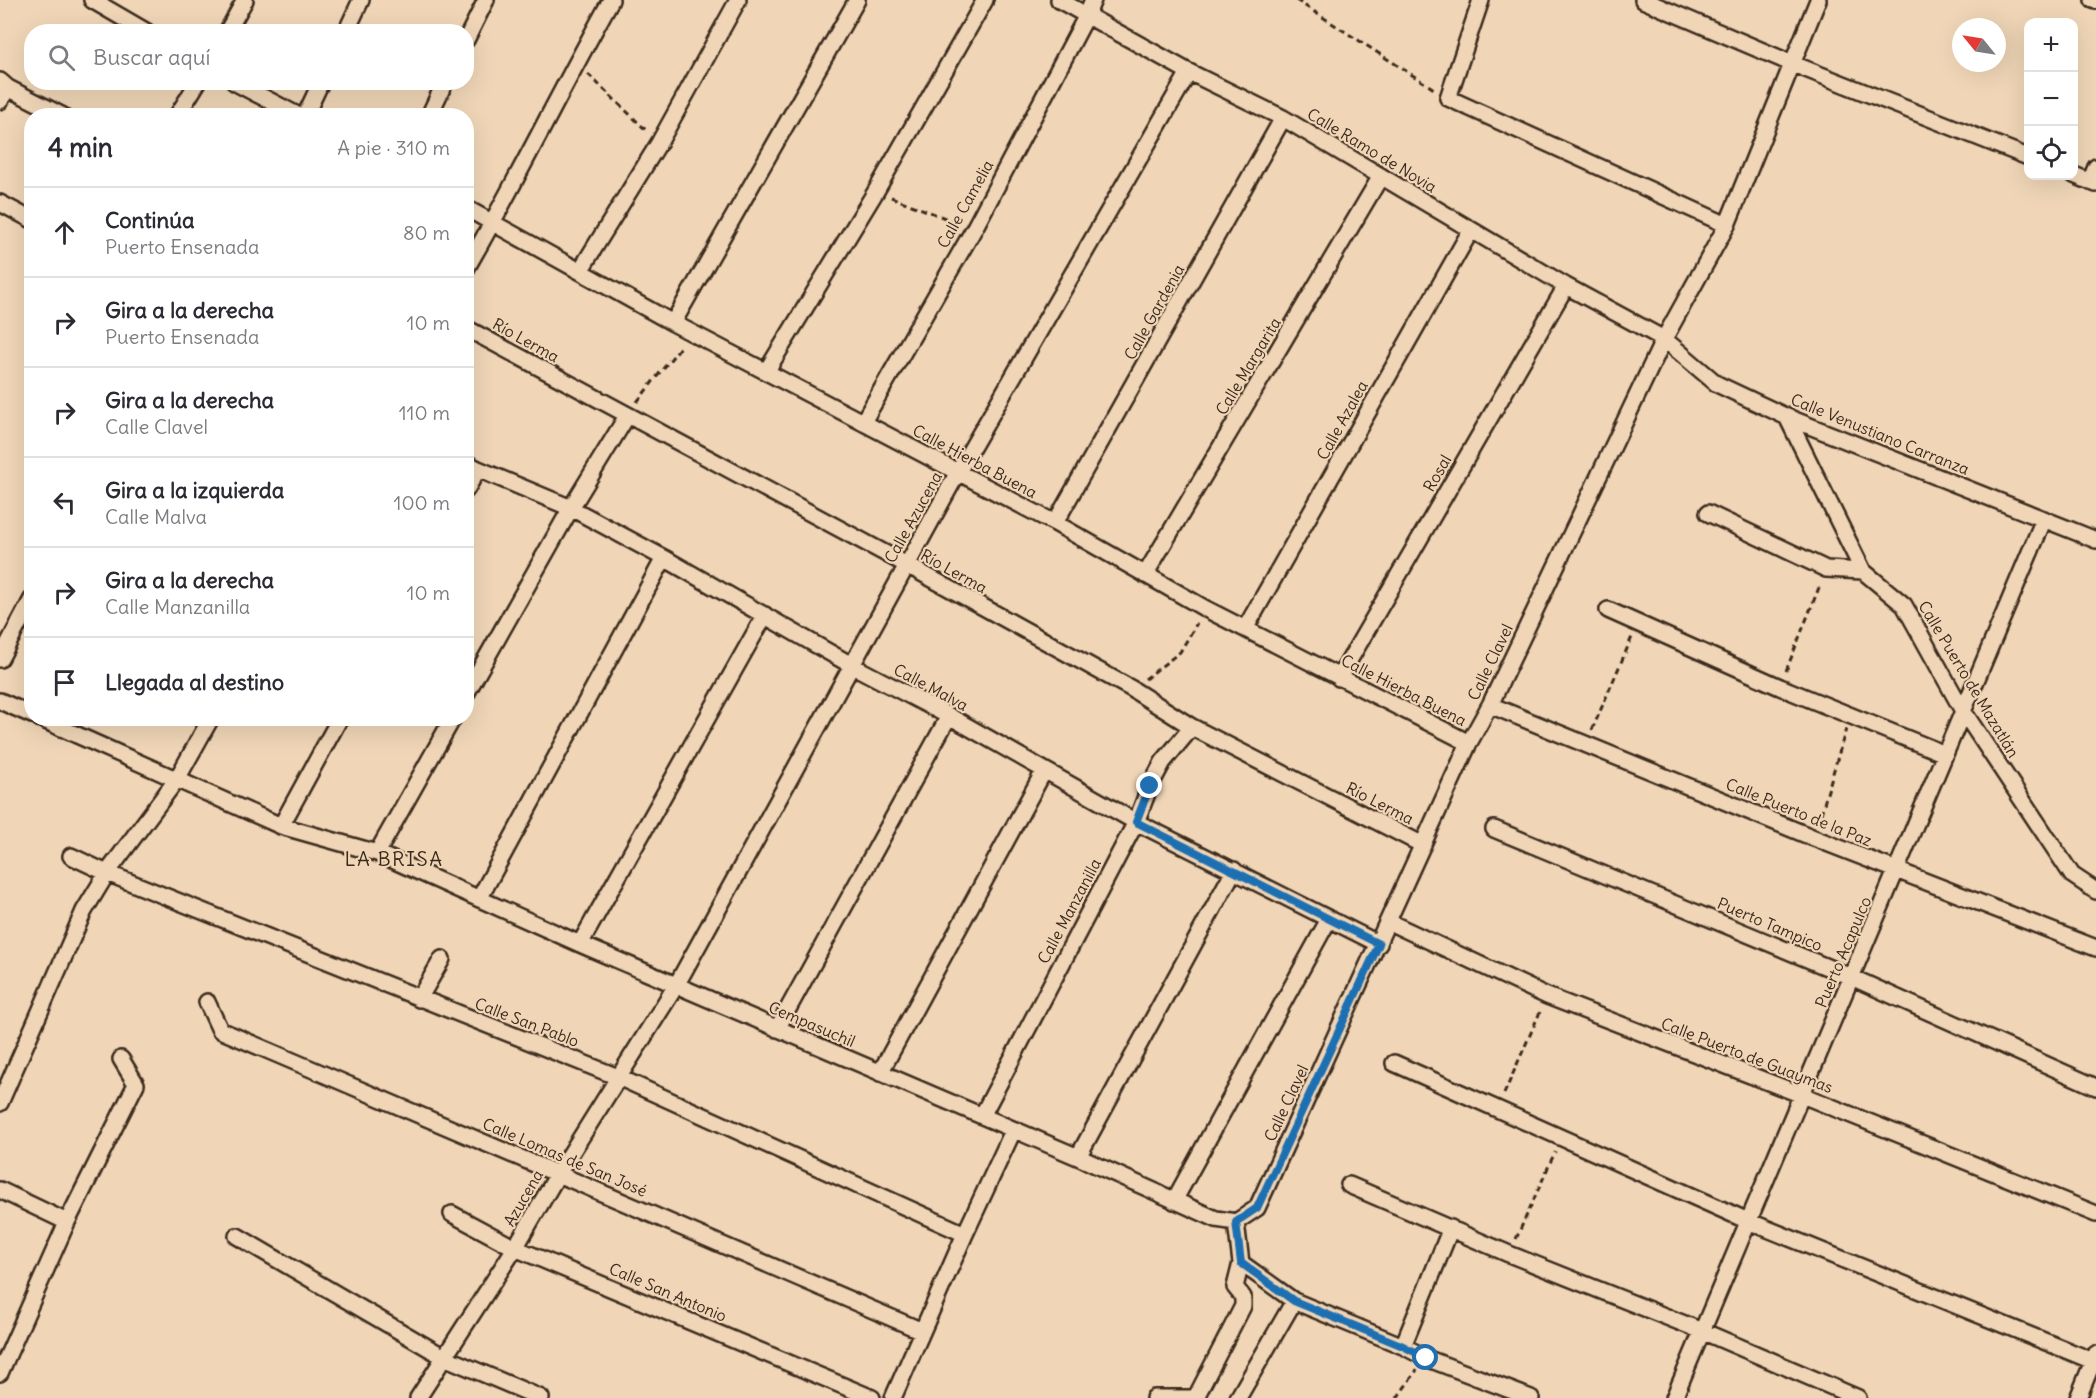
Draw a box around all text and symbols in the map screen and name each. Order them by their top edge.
north arrow [1952,18,2006,72]
map controls [2024,18,2078,180]
button: + [2024,18,2078,72]
search box [24,24,474,90]
icon: search [45,41,78,74]
text: Buscar aquí [93,43,210,71]
button: − [2024,72,2078,126]
street label: Calle Ramo de Novia [1304,103,1440,197]
button: locate [2024,126,2078,180]
text: 4 min [48,131,113,164]
text: A pie · 310 m [337,135,450,160]
street label: Calle Camelia [933,156,997,252]
text: Continúa [105,206,194,234]
icon: ahead [48,216,81,249]
text: 80 m [403,220,450,245]
text: Puerto Ensenada [105,234,259,259]
street label: Calle Gardenia [1120,261,1188,363]
text: Gira a la derecha [105,296,274,324]
icon: right [48,306,81,339]
text: 10 m [407,310,450,335]
street label: Río Lerma [489,314,563,366]
street label: Calle Margarita [1211,314,1285,418]
text: Puerto Ensenada [105,324,259,349]
street label: Calle Azalea [1312,377,1372,463]
text: Gira a la derecha [105,386,274,414]
street label: Calle Venustiano Carranza [1788,389,1972,479]
icon: right [48,396,81,429]
text: 110 m [399,400,450,425]
text: Calle Clavel [105,414,208,439]
street label: Calle Hierba Buena [909,420,1041,502]
street label: Rosal [1419,451,1455,495]
street label: Calle Azucena [880,468,946,566]
text: Gira a la izquierda [105,476,284,504]
icon: left [48,486,81,519]
text: 100 m [393,490,450,515]
text: Calle Malva [105,504,207,529]
street label: Río Lerma [917,545,991,597]
text: Gira a la derecha [105,566,274,594]
icon: right [48,576,81,609]
text: 10 m [407,580,450,605]
text: Calle Manzanilla [105,594,250,619]
street label: Calle Puerto de Mazatlán [1914,597,2024,761]
street label: Calle Clavel [1463,621,1517,703]
street label: Calle Hierba Buena [1338,650,1470,730]
street label: Calle Malva [890,659,972,715]
icon: arrive [48,666,81,699]
text: Llegada al destino [105,668,284,696]
route end [1136,772,1162,798]
street label: Calle Puerto de la Paz [1723,774,1875,851]
street label: Río Lerma [1343,777,1417,829]
district label: LA BRISA [345,846,443,871]
street label: Calle Manzanilla [1033,855,1105,967]
street label: Puerto Tampico [1714,893,1826,955]
street label: Puerto Acapulco [1811,893,1875,1011]
street label: Calle San Pablo [472,993,582,1051]
street label: Cempasuchil [766,997,858,1051]
street label: Calle Puerto de Guaymas [1658,1013,1836,1097]
street label: Calle Clavel [1260,1061,1312,1145]
street label: Calle Lomas de San José [480,1113,650,1201]
street label: Azucena [499,1166,547,1230]
street label: Calle San Antonio [606,1258,730,1326]
route start [1412,1344,1438,1370]

